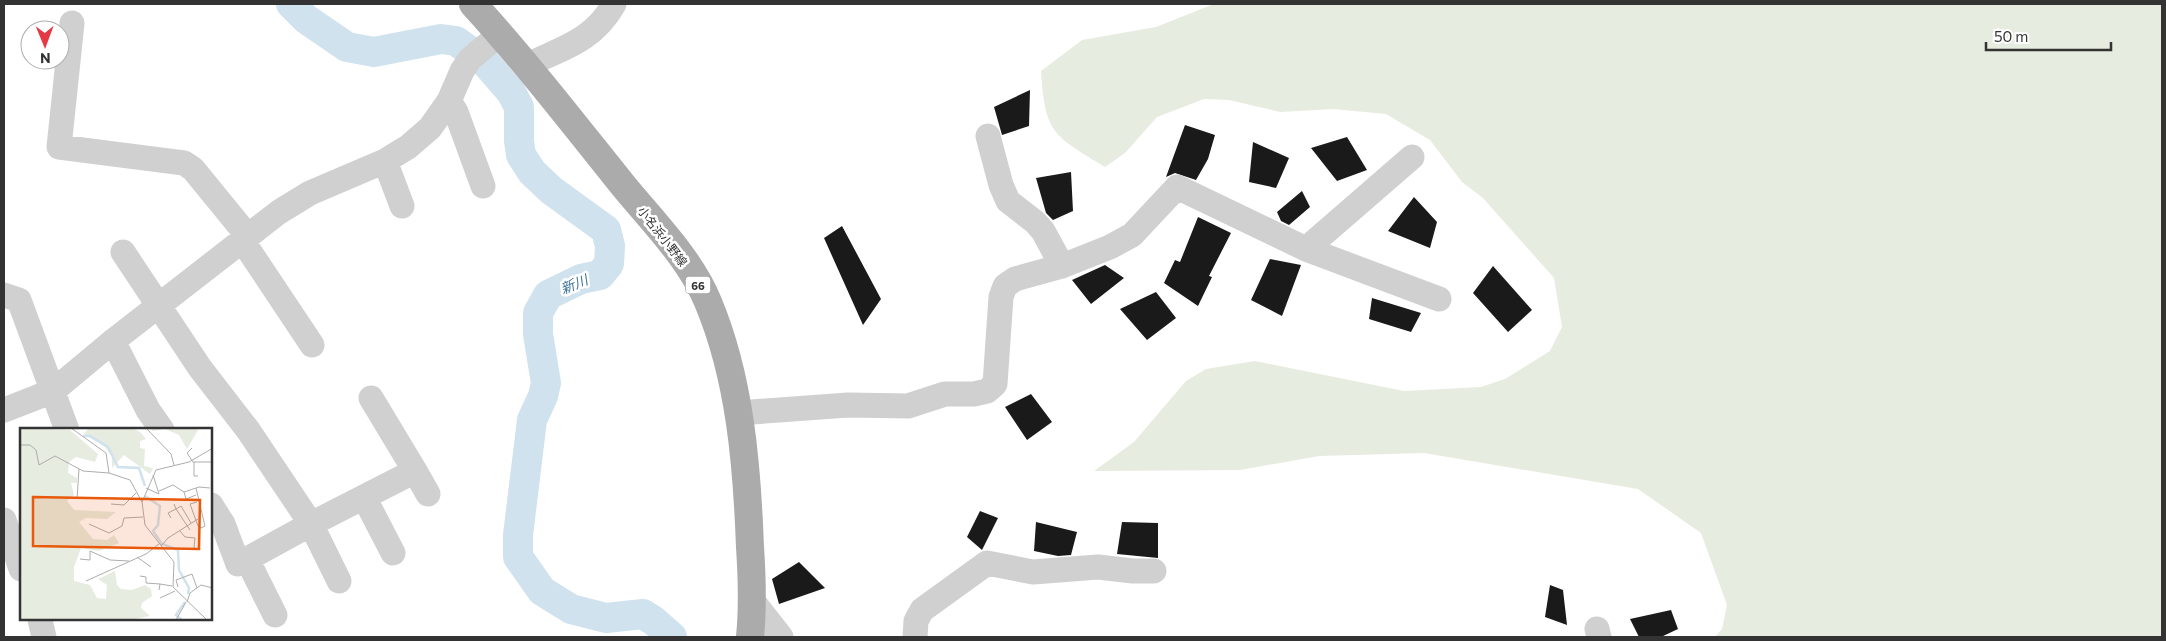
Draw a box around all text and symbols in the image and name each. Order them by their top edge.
north arrow [20,20,70,70]
scale bar [1986,20,2111,52]
text: 50 m [1994,27,2028,45]
text: N [40,50,51,67]
street label: 小名浜小野線 [635,203,691,269]
water label: 新川 [558,270,592,297]
road number: 66 [686,276,710,294]
inset map [20,428,212,621]

